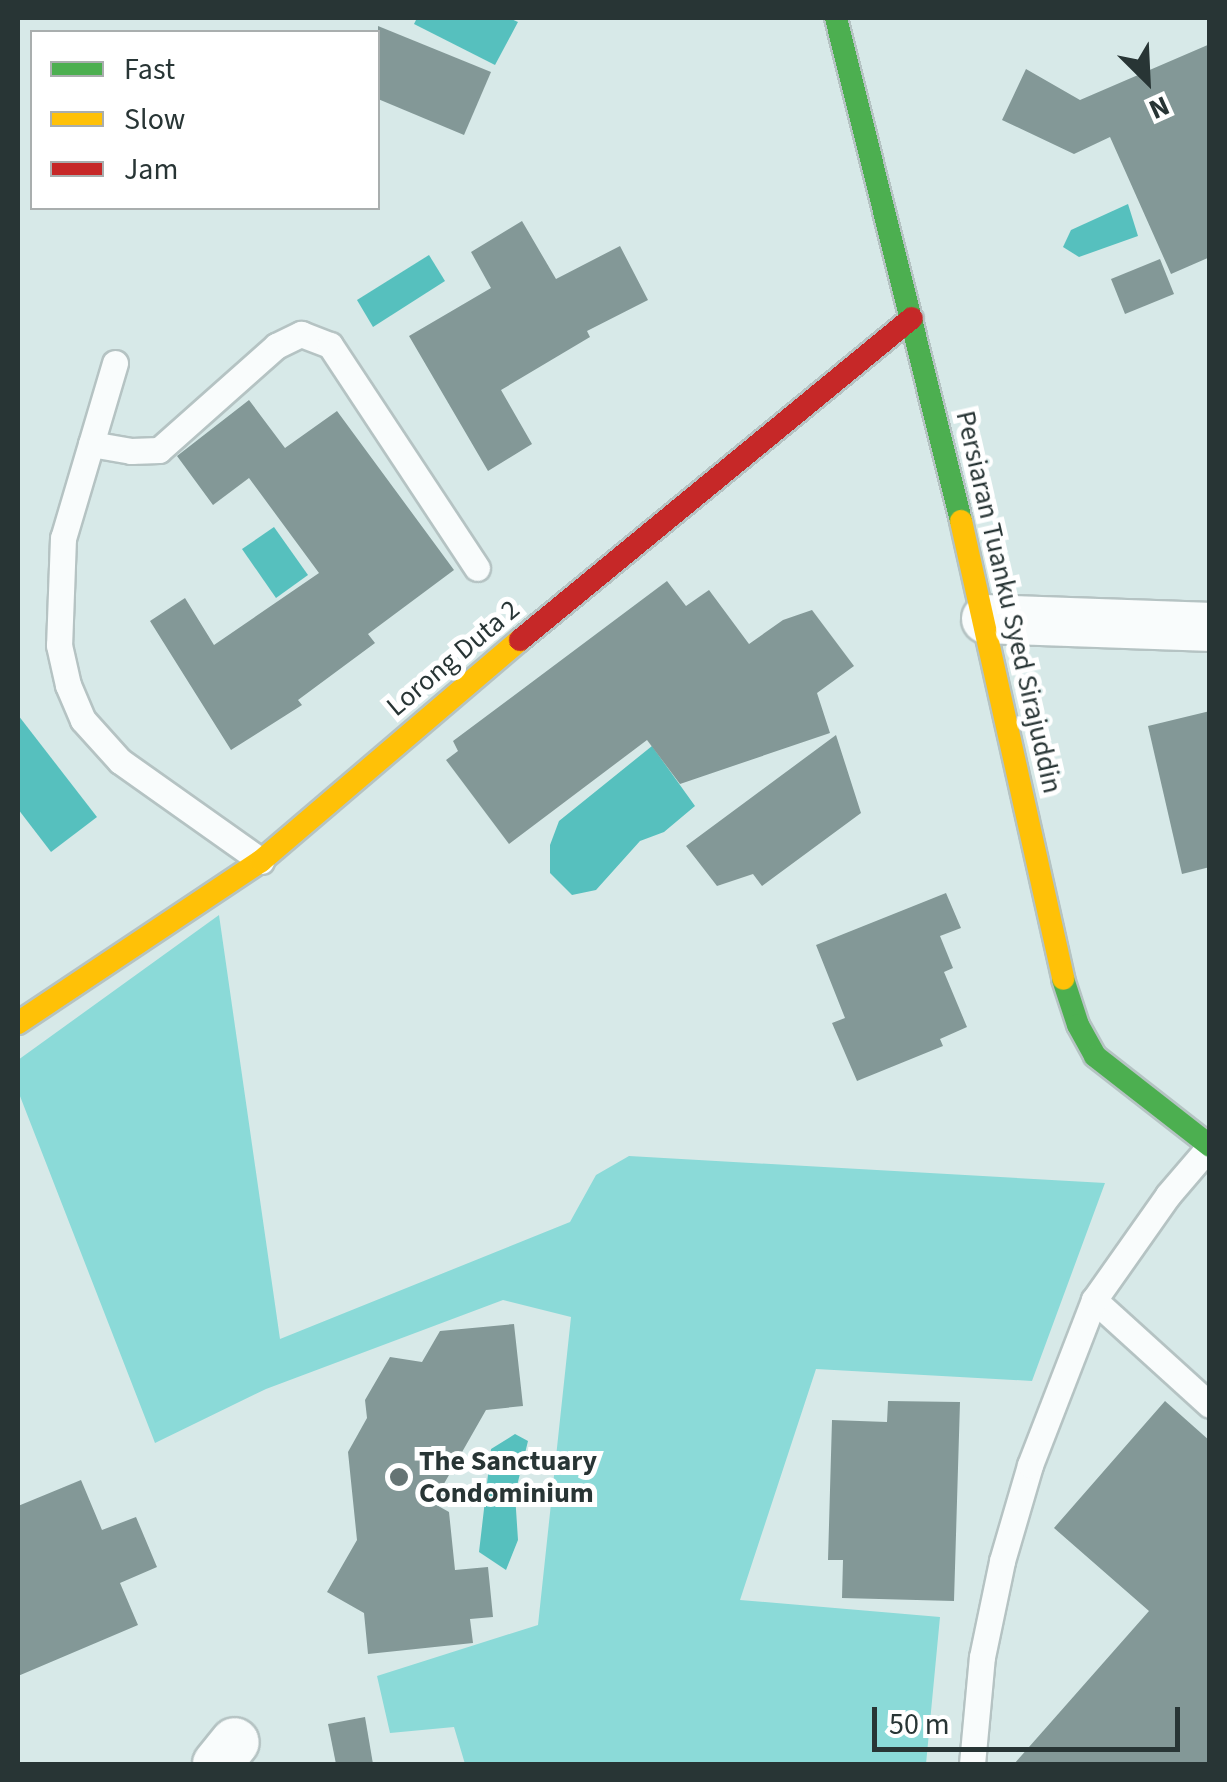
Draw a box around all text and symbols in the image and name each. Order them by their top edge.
legend [30,30,380,210]
north arrow [1097,30,1197,130]
text: Fast [124,48,175,91]
text: N [1143,85,1176,129]
text: Slow [124,98,185,141]
text: Jam [124,148,178,191]
street label: Persiaran Tuanku Syed Sirajuddin [949,407,1069,797]
street label: Lorong Duta 2 [380,593,526,723]
place label: The Sanctuary Condominium [419,1444,597,1510]
marker: The Sanctuary Condominium [388,1466,410,1488]
scale bar [877,1687,1184,1749]
text: 50 m [889,1703,950,1746]

